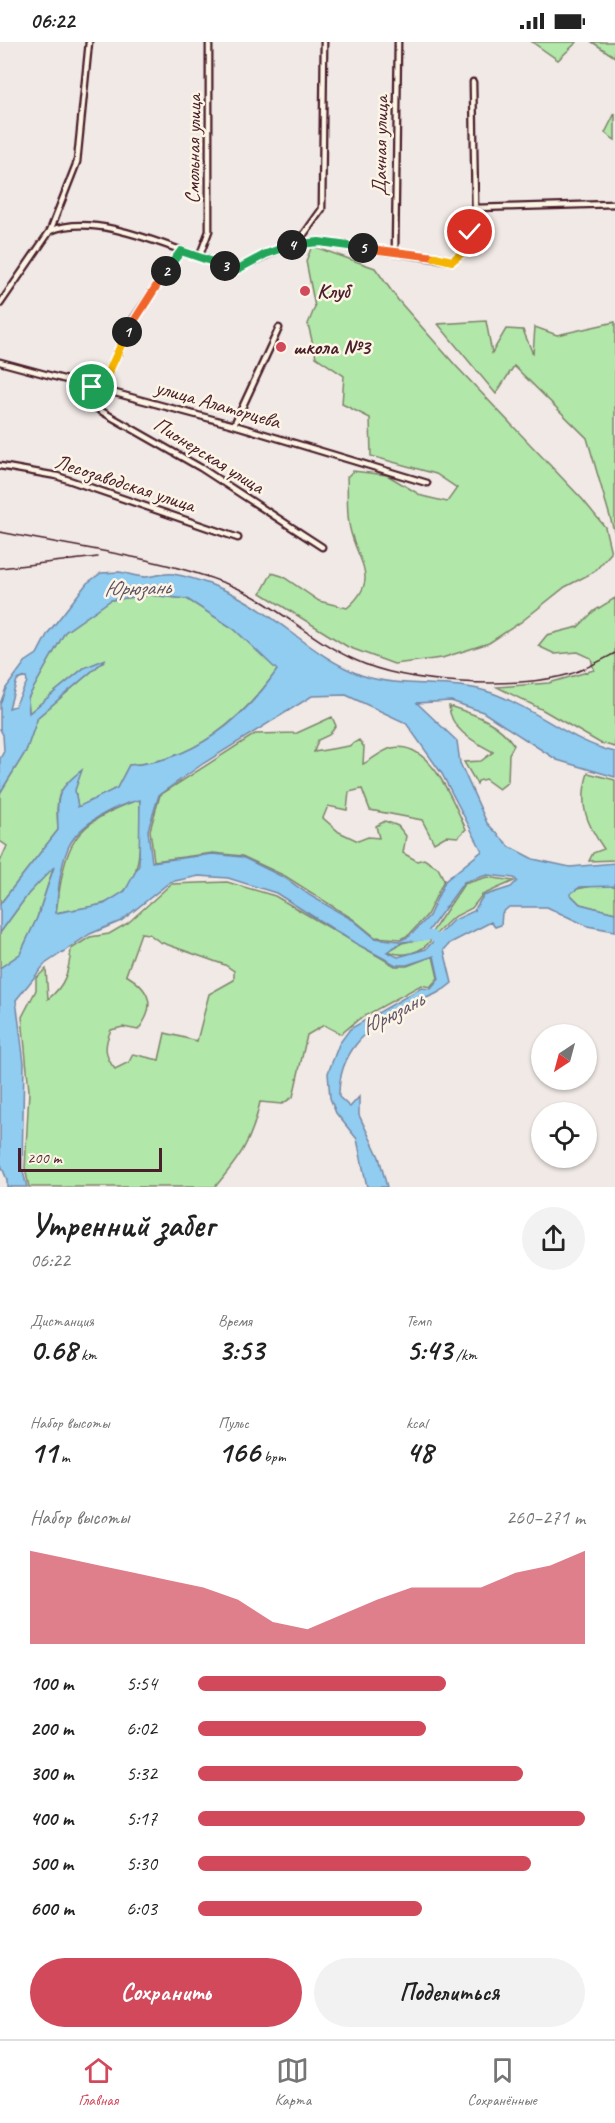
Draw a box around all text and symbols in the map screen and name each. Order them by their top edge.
text: 06:22 [30,7,74,35]
street label: Смольная улица [179,92,207,204]
street label: Дачная улица [366,93,394,196]
pin [444,206,495,257]
icon: check [453,215,486,248]
pin: 4 [277,230,307,260]
pin: 5 [348,233,378,263]
text: 4 [288,235,296,255]
text: 5 [360,238,366,258]
pin: 3 [210,251,240,281]
pin: 2 [151,256,181,286]
text: 3 [221,256,229,276]
text: 2 [162,261,170,281]
place label: Клуб [317,278,353,304]
marker: Клуб [298,284,312,298]
pin: 1 [112,317,142,347]
text: 1 [123,322,131,342]
place label: школа №3 [293,334,373,360]
marker: школа №3 [274,340,288,354]
pin [66,361,117,412]
icon: arrive [75,370,108,403]
street label: улица Алаторцева [151,373,285,435]
street label: Пионерская улица [149,411,271,500]
street label: Лесозаводская улица [52,448,201,519]
water label: Юрюзань [103,573,173,603]
water label: Юрюзань [356,985,430,1042]
north arrow [531,1024,597,1090]
map controls [531,1024,597,1168]
button: locate [531,1102,597,1168]
scale bar [18,1145,162,1172]
text: 200 m [27,1148,61,1168]
text: Утренний забег [30,1204,214,1246]
button: share [522,1207,585,1270]
text: 06:22 [30,1248,70,1273]
text: Дистанция [30,1311,94,1331]
text: Время [218,1311,252,1331]
text: Темп [406,1311,432,1331]
text: 0.68 [30,1331,77,1369]
text: 3:53 [218,1331,264,1369]
text: 5:43 [406,1331,452,1369]
text: km [77,1345,97,1365]
text: /km [452,1345,477,1365]
text: Набор высоты [30,1413,109,1433]
text: Пульс [218,1413,249,1433]
text: kcal [406,1413,427,1433]
text: 11 [30,1433,57,1471]
text: 166 [218,1433,260,1471]
text: 48 [406,1433,433,1471]
text: m [57,1447,70,1467]
text: bpm [260,1447,286,1467]
text: Набор высоты [30,1505,129,1530]
text: 260–271 m [506,1505,585,1530]
text: 100 m [30,1671,73,1696]
text: 5:54 [126,1671,157,1696]
text: 200 m [30,1716,73,1741]
text: 6:02 [126,1716,157,1741]
text: 300 m [30,1761,73,1786]
text: 5:32 [126,1761,157,1786]
text: 400 m [30,1806,73,1831]
text: 5:17 [126,1806,157,1831]
text: 500 m [30,1851,73,1876]
text: 5:30 [126,1851,157,1876]
text: 600 m [30,1896,74,1921]
text: 6:03 [126,1896,157,1921]
button: Сохранить [30,1958,302,2027]
button: Поделиться [314,1958,585,2027]
tab: Главная [78,2054,118,2110]
tab: Карта [275,2054,311,2110]
tab: Сохранённые [467,2054,537,2110]

